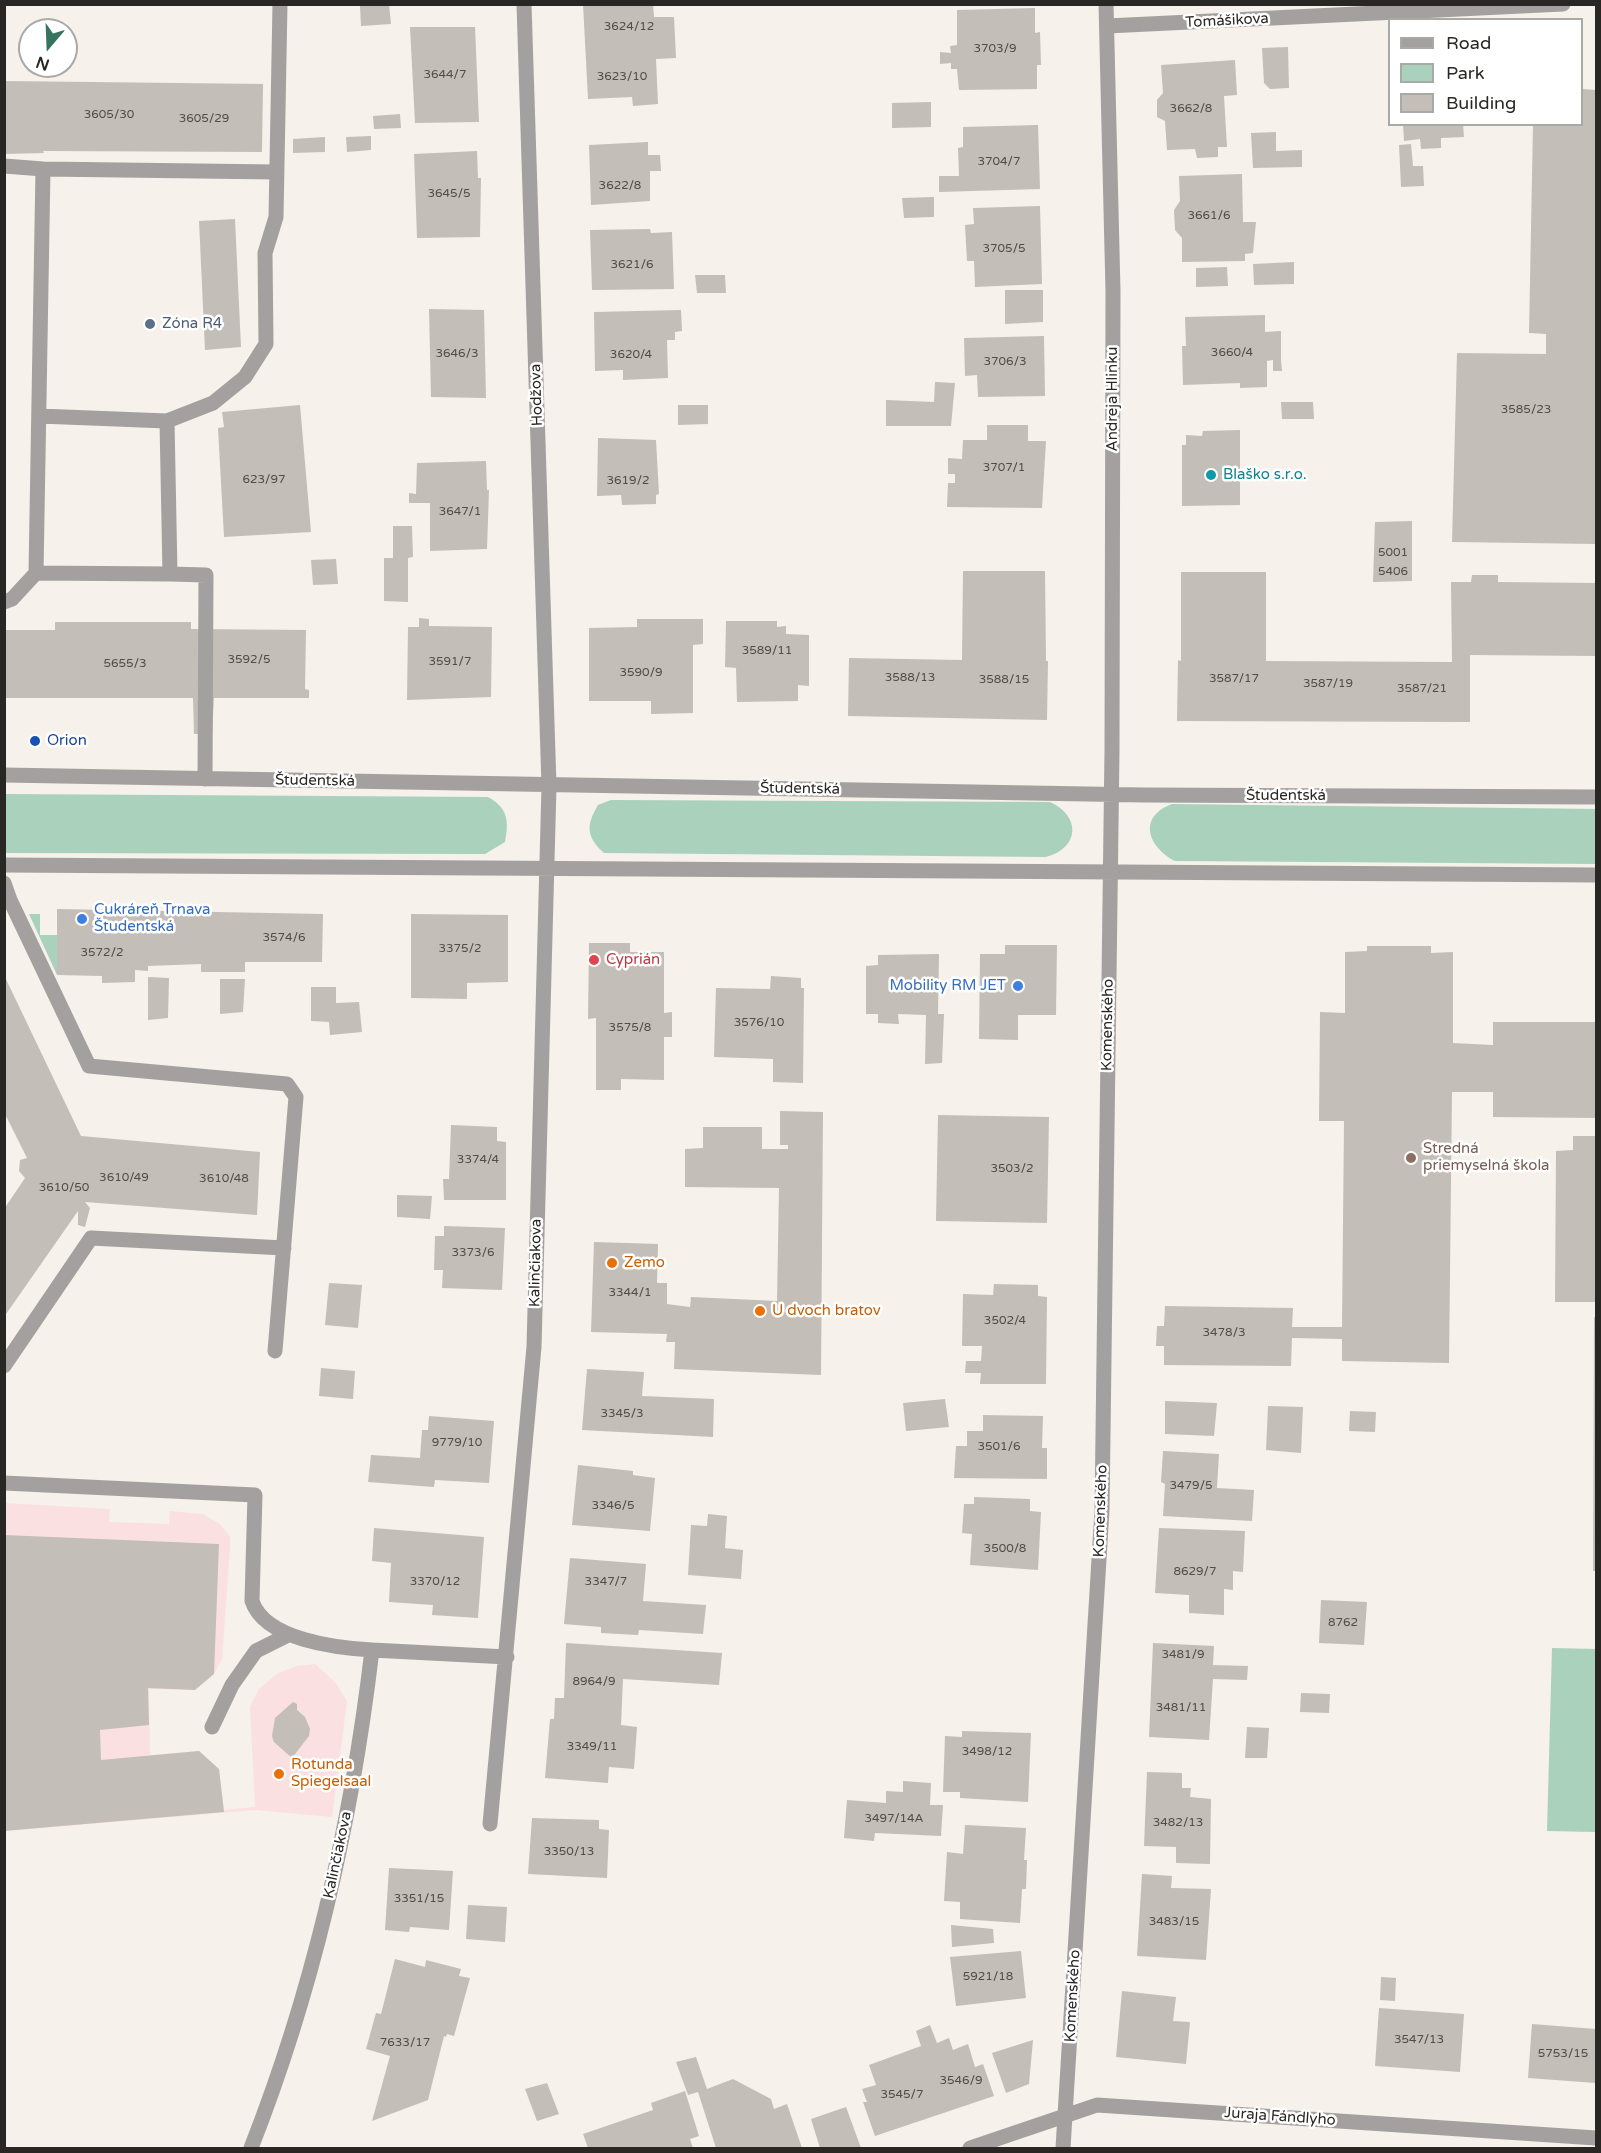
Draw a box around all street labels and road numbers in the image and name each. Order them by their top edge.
street label: Tomášikova [1185,10,1269,32]
street label: Andreja Hlinku [1104,347,1122,451]
street label: Hodžova [527,363,547,427]
street label: Študentská [275,771,355,791]
street label: Študentská [760,779,840,799]
street label: Študentská [1246,787,1326,805]
street label: Komenského [1098,979,1118,1071]
street label: Kalinčiakova [526,1219,546,1307]
street label: Komenského [1090,1464,1112,1558]
street label: Kalinčiakova [320,1810,356,1900]
street label: Komenského [1062,1949,1084,2043]
street label: Juraja Fándlyho [1224,2104,1336,2130]

